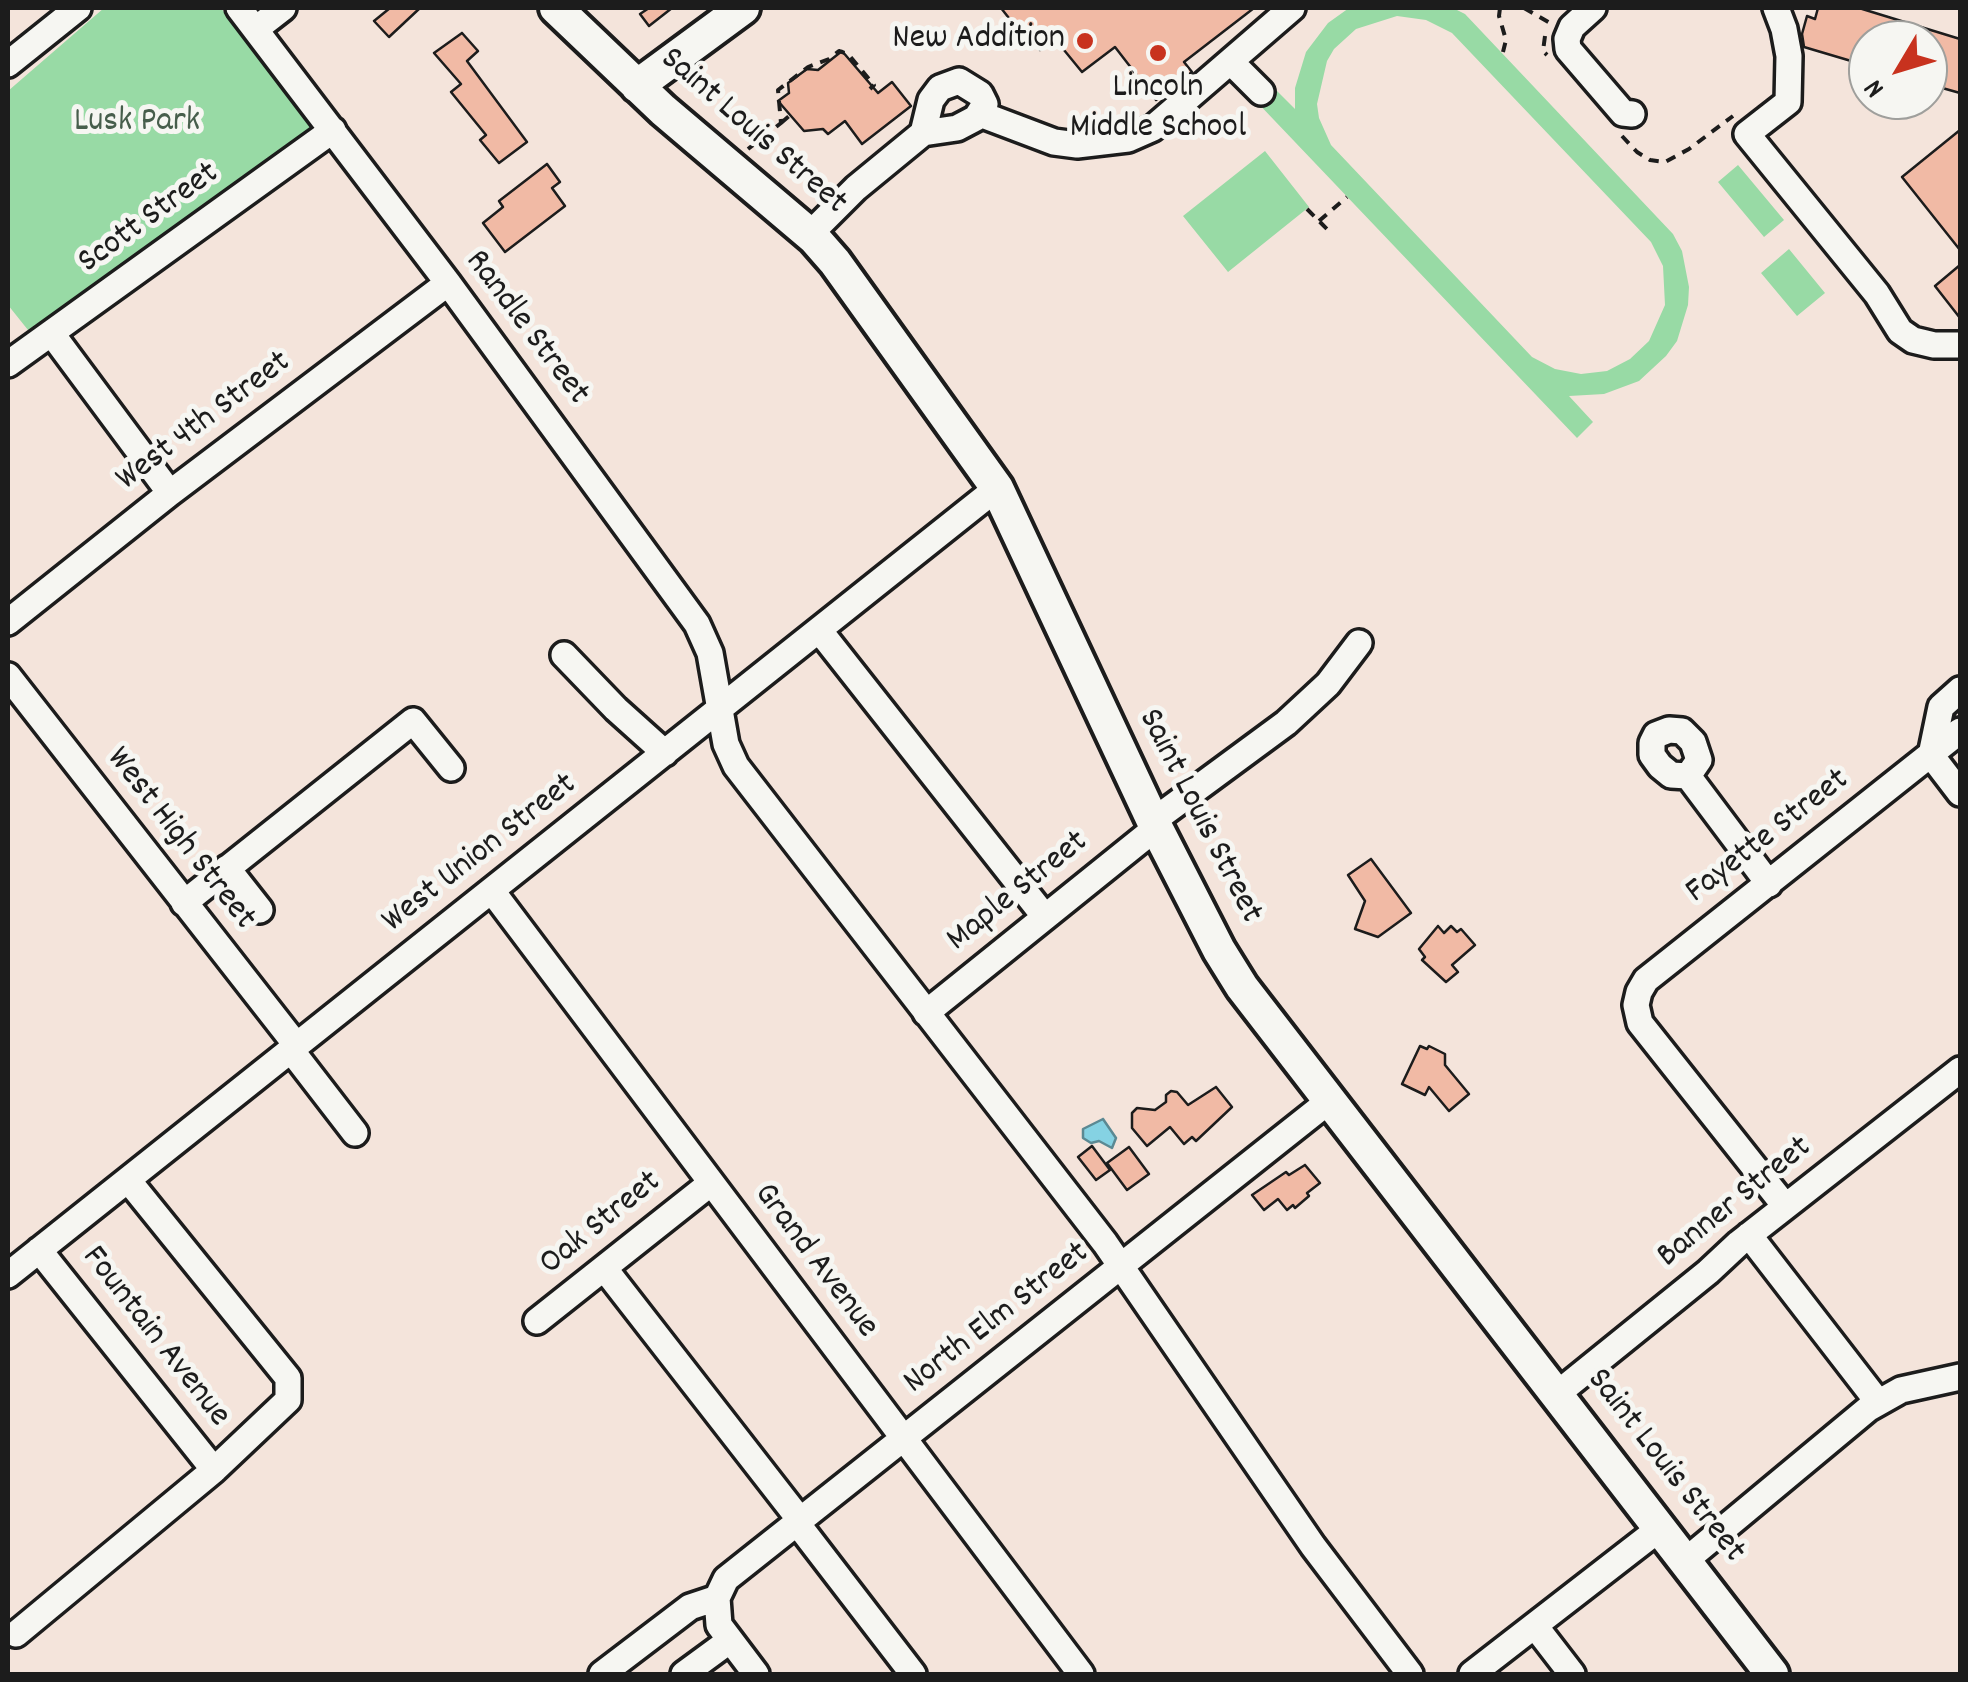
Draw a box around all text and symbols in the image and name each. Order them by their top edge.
place label: New Addition [892,20,1065,62]
north arrow [1848,20,1948,120]
marker: New Addition [1074,30,1096,52]
street label: Saint Louis Street [650,40,854,226]
marker: Lincoln Middle School [1147,42,1169,64]
place label: Lincoln Middle School [1070,69,1246,151]
text: N [1856,69,1896,105]
park label: Lusk Park [74,103,200,145]
street label: Scott Street [71,155,229,285]
street label: Randle Street [453,243,597,415]
street label: West 4th Street [109,344,301,502]
street label: Saint Louis Street [1126,703,1270,931]
street label: West High Street [95,740,263,940]
street label: Fayette Street [1679,761,1859,915]
street label: West Union Street [375,766,587,944]
street label: Maple Street [940,823,1098,963]
street label: Banner Street [1650,1129,1822,1279]
street label: Oak Street [533,1163,671,1287]
street label: Grand Avenue [742,1176,886,1348]
street label: North Elm Street [897,1234,1099,1406]
street label: Fountain Avenue [70,1239,238,1437]
street label: Saint Louis Street [1575,1362,1753,1572]

